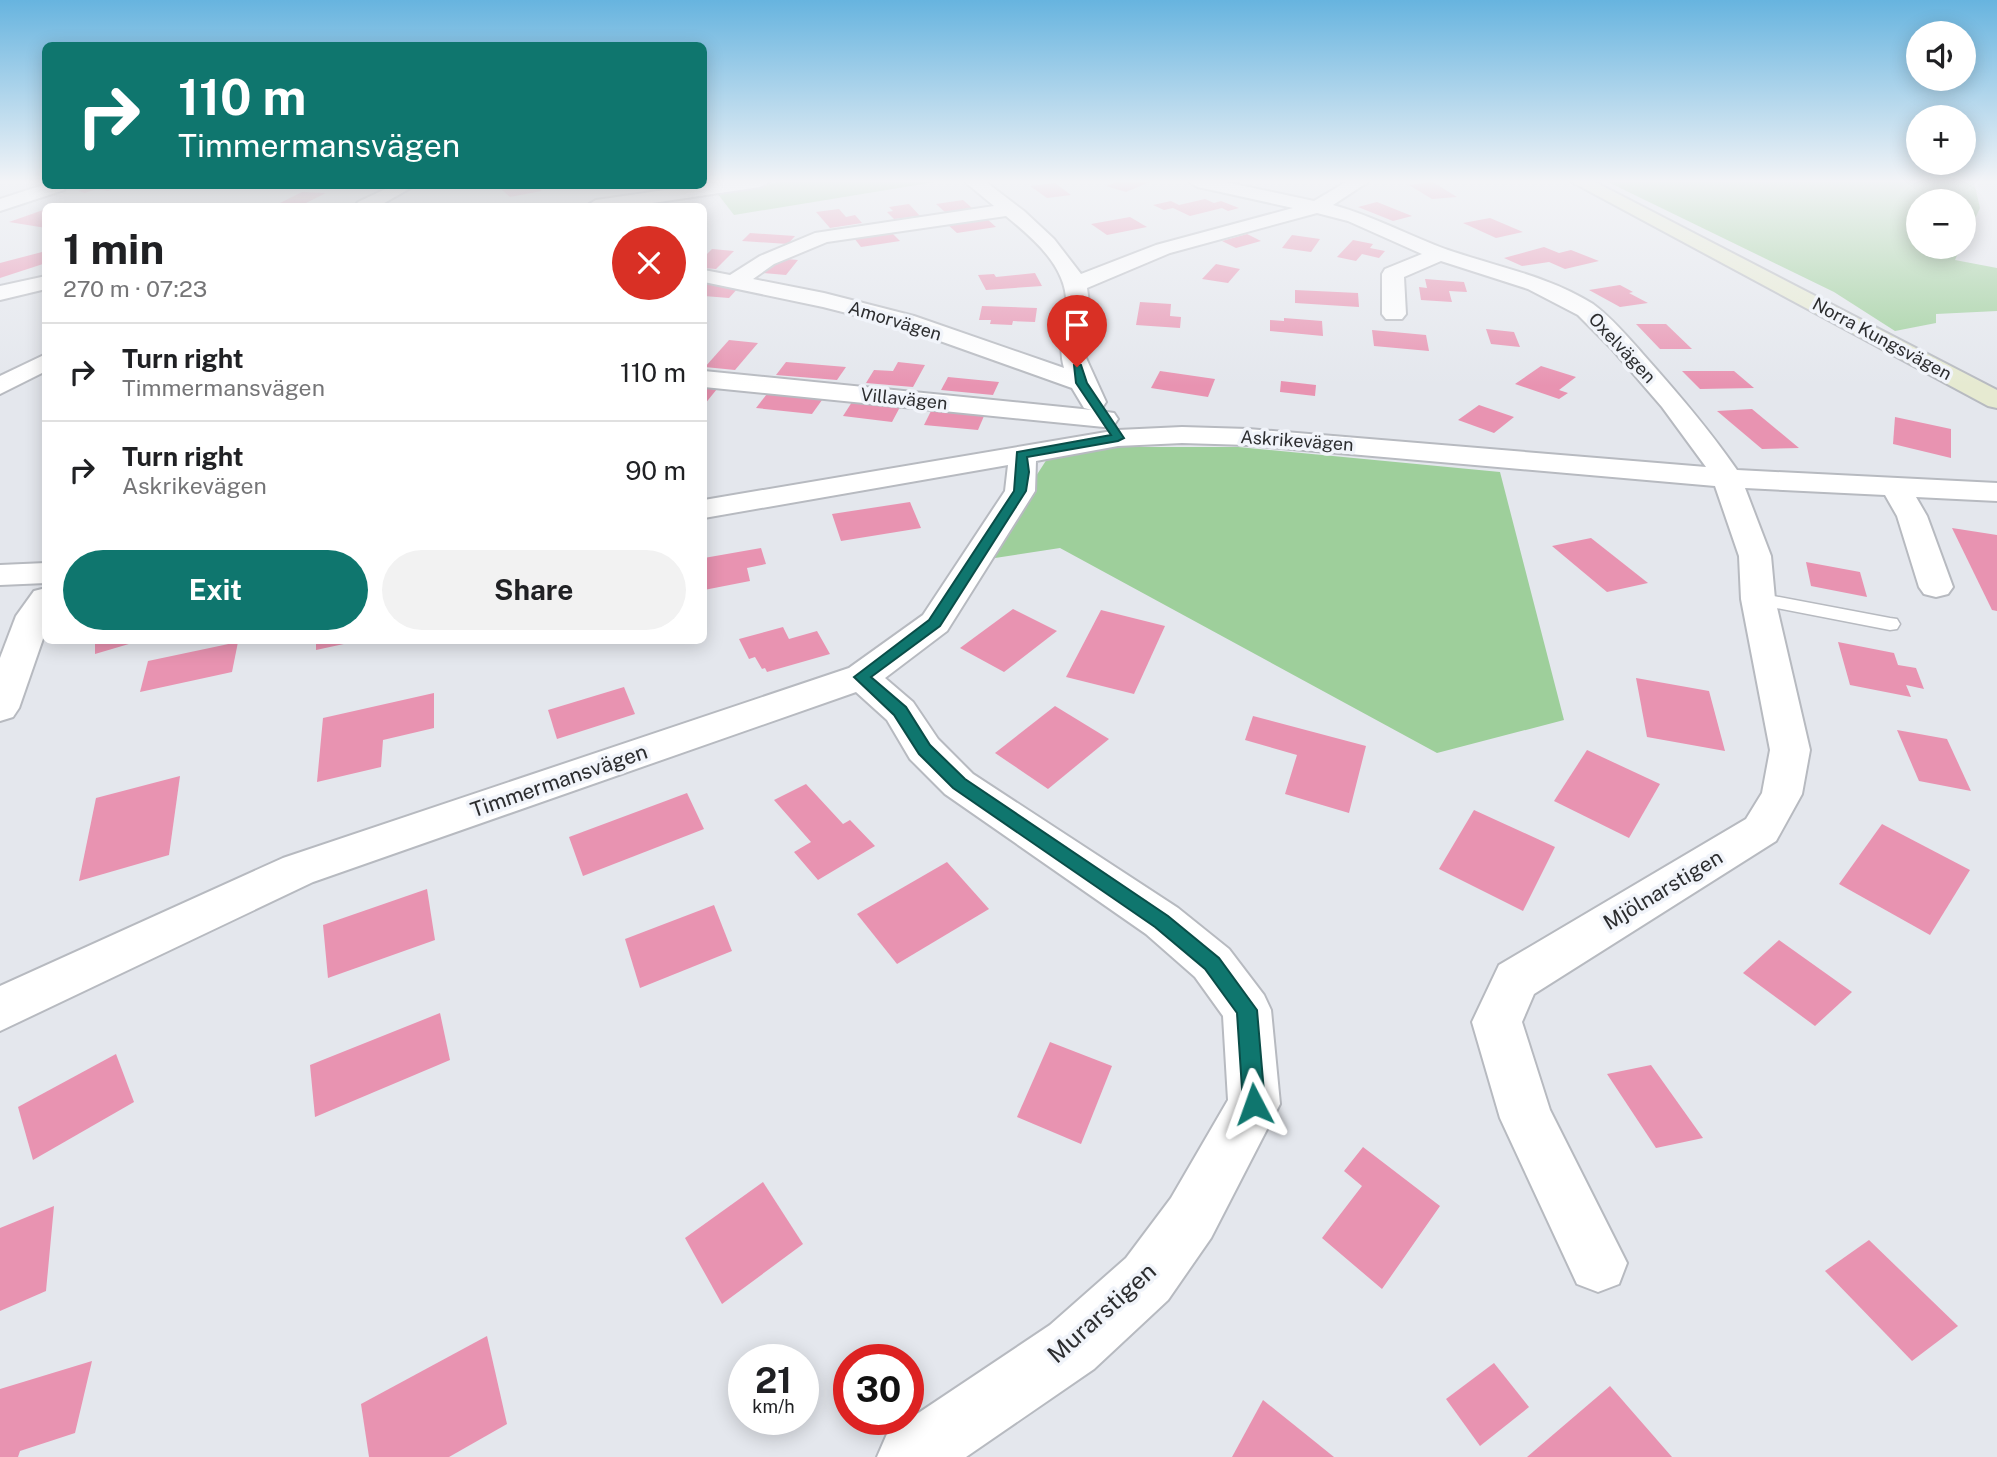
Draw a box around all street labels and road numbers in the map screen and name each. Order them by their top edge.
street label: Norra Kungsvägen [1809,293,1955,384]
street label: Amorvägen [846,296,944,345]
street label: Oxelvägen [1585,308,1660,387]
street label: Villavägen [860,384,949,414]
street label: Askrikevägen [1240,426,1354,455]
street label: Timmermansvägen [467,739,651,823]
street label: Mjölnarstigen [1599,844,1727,935]
street label: Murarstigen [1041,1256,1161,1368]

